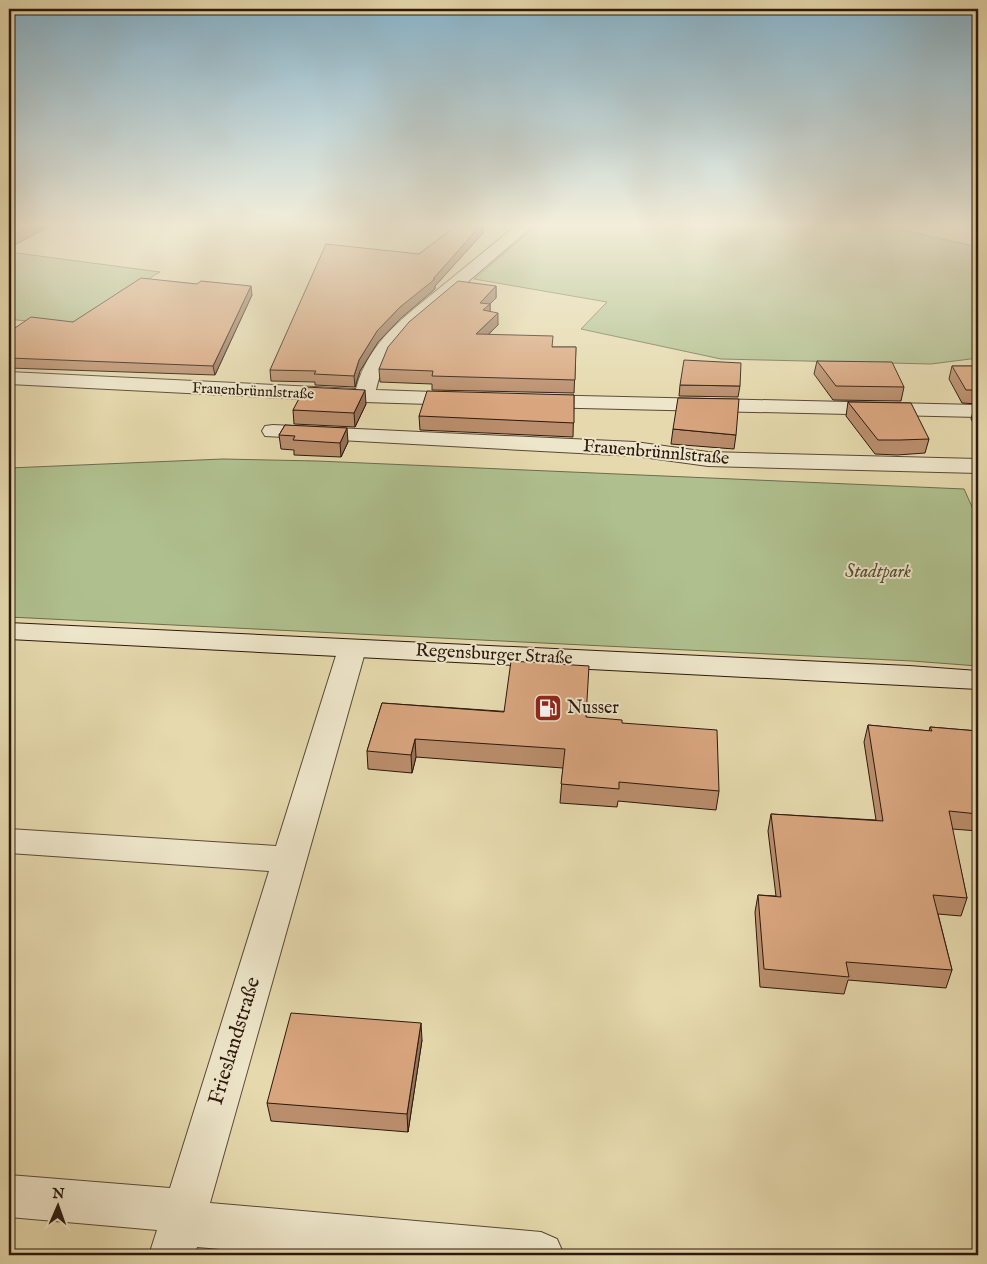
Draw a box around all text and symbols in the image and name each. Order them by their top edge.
street label: Frauenbrünnlstraße [191,378,315,404]
street label: Frauenbrünnlstraße [582,435,730,471]
park label: Stadtpark [845,561,911,584]
street label: Regensburger Straße [415,639,573,671]
fuel station icon: Nusser [533,693,563,723]
place label: Nusser [567,697,619,720]
street label: Frieslandstraße [203,973,267,1108]
north arrow [32,1182,82,1232]
text: N [51,1185,65,1203]

